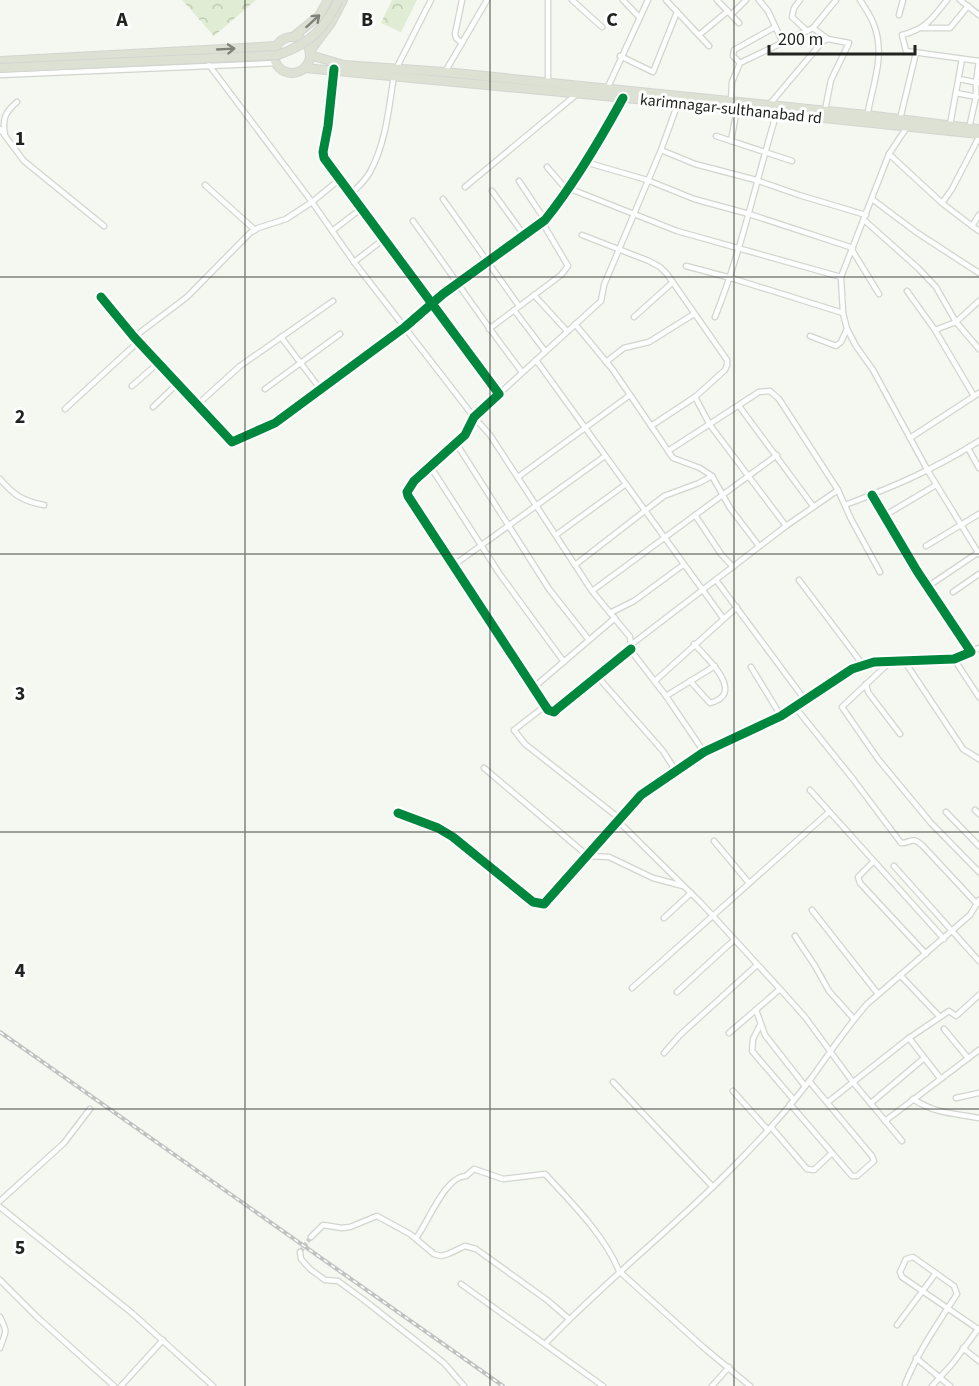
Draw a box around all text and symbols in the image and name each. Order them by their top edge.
text: A [115,6,128,34]
text: B [361,6,373,34]
text: C [606,6,618,34]
one-way arrow [305,14,320,28]
scale bar [769,18,914,56]
text: 200 m [778,27,823,52]
one-way arrow [216,44,236,55]
street label: karimnagar-sulthanabad rd [639,88,823,130]
text: 1 [15,125,25,153]
text: 2 [15,403,25,431]
text: 3 [15,680,25,708]
text: 4 [15,957,26,985]
text: 5 [15,1234,25,1262]

